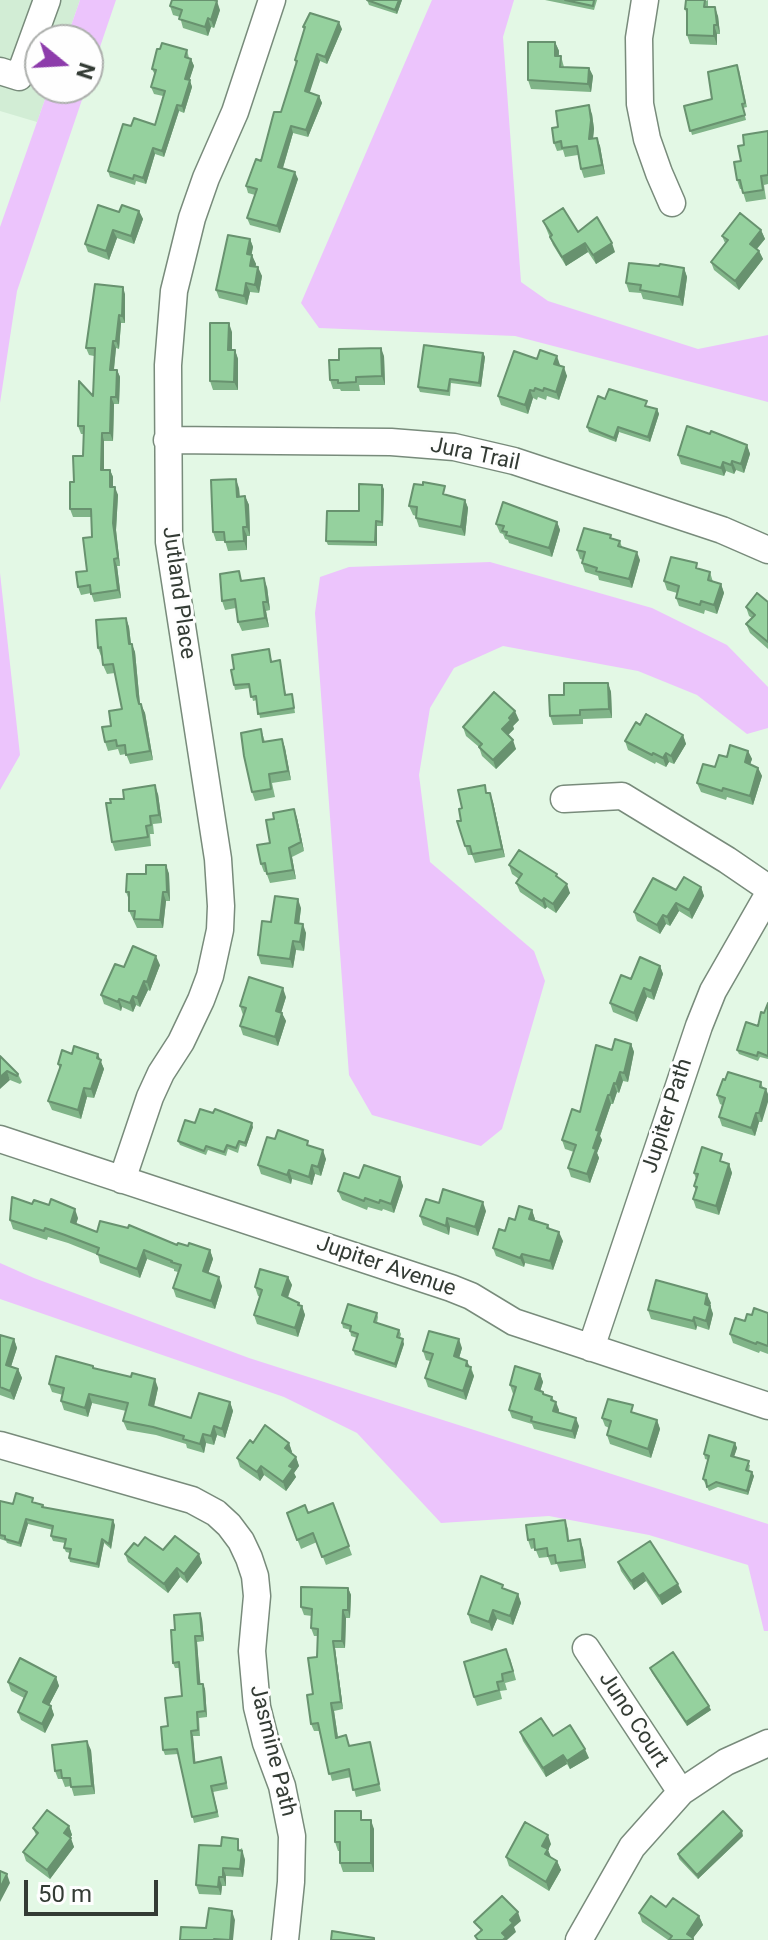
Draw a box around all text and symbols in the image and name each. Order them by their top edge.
north arrow [24,24,104,104]
text: N [71,60,100,82]
street label: Jura Trail [428,433,522,477]
street label: Jutland Place [156,525,200,661]
street label: Jupiter Path [637,1055,699,1177]
street label: Jupiter Avenue [313,1231,459,1303]
street label: Juno Court [592,1667,674,1773]
street label: Jasmine Path [243,1683,301,1819]
scale bar [28,1864,162,1914]
text: 50 m [38,1880,92,1908]

